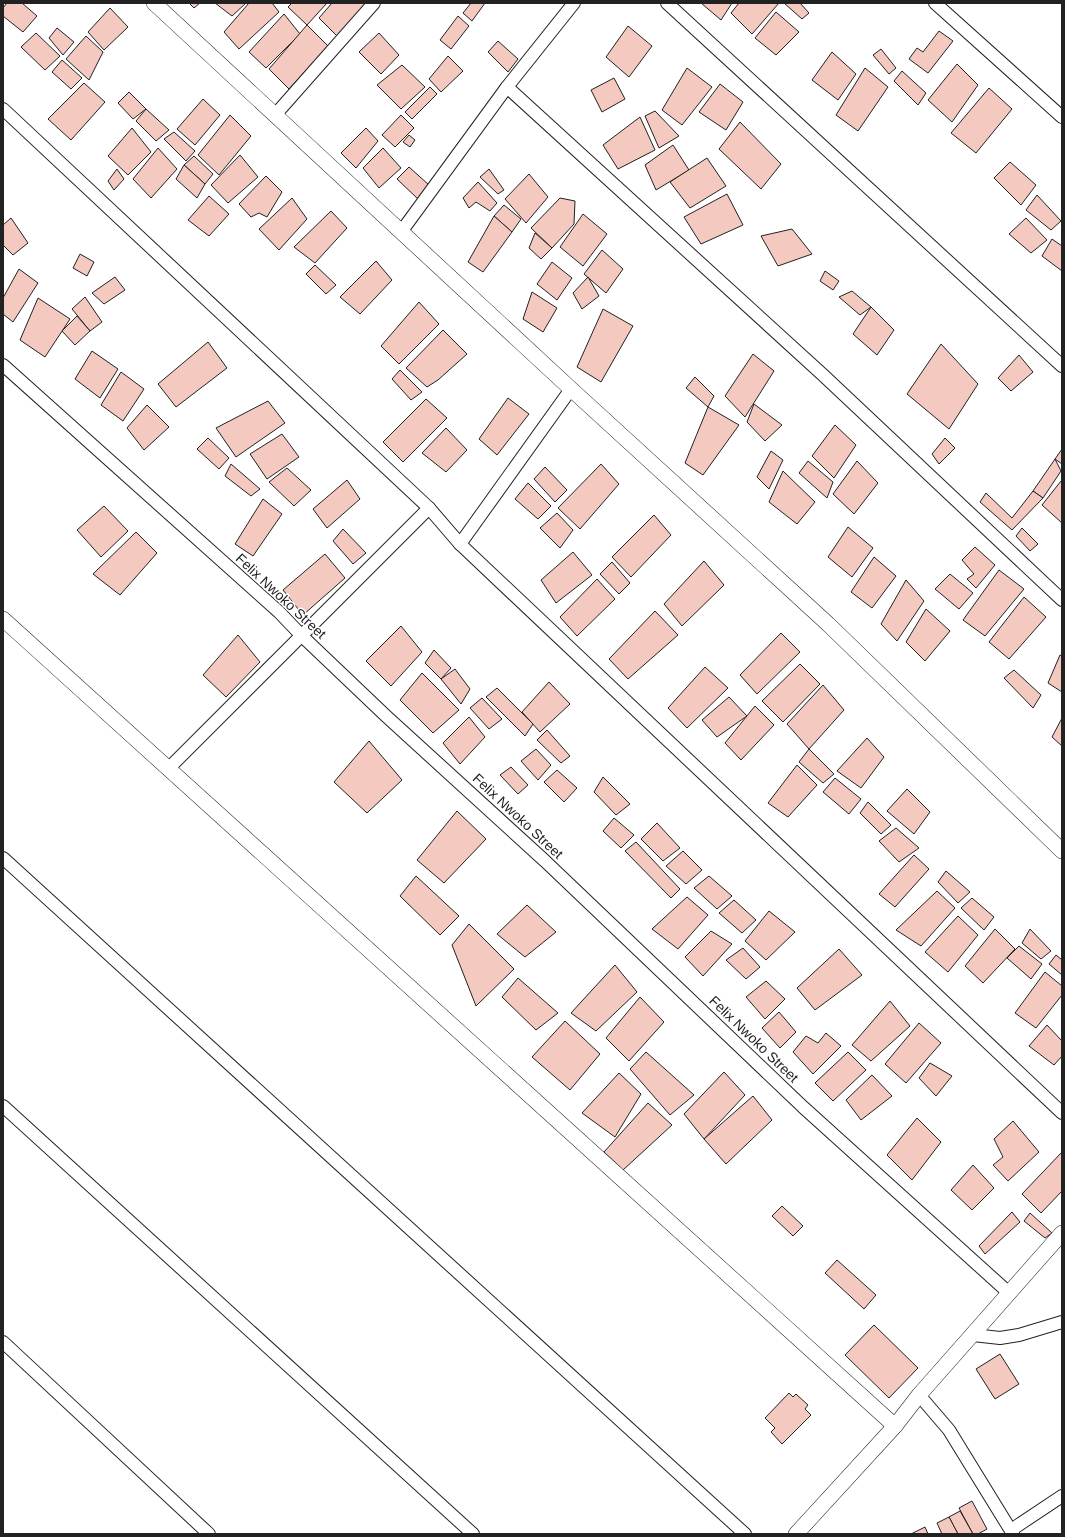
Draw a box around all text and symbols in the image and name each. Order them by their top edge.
street label: Felix Nwoko Street [233,550,329,642]
street label: Felix Nwoko Street [470,770,566,862]
street label: Felix Nwoko Street [706,992,802,1086]

